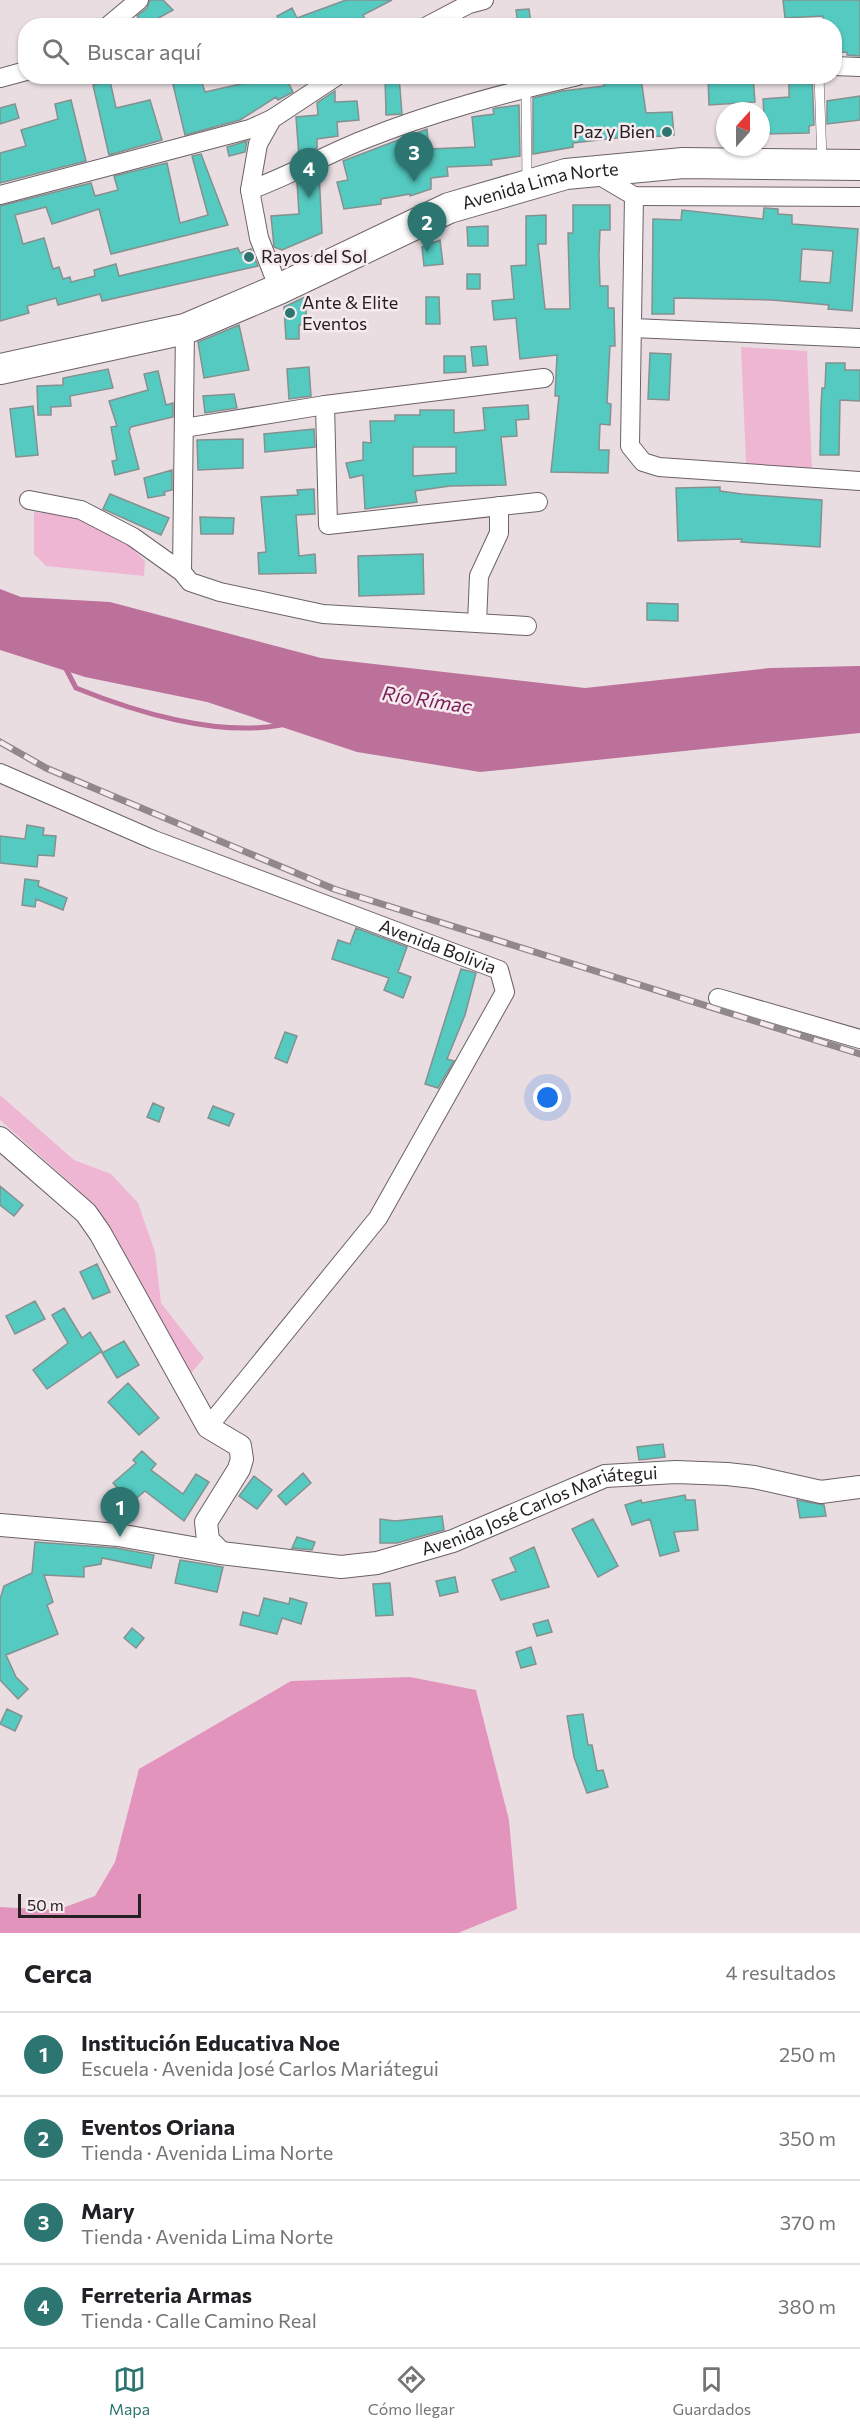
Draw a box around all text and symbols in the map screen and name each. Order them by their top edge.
search box [18,18,842,84]
icon: search [39,35,72,68]
text: Buscar aquí [87,38,201,65]
north arrow [716,102,770,156]
place label: Paz y Bien [573,120,655,142]
marker: Paz y Bien [660,125,674,139]
pin: 3 [394,132,434,182]
pin: 4 [290,148,328,198]
street label: Avenida Lima Norte [459,157,619,214]
pin: 2 [408,202,446,252]
place label: Rayos del Sol [261,245,367,267]
marker: Rayos del Sol [242,250,256,264]
place label: Ante & Elite Eventos [302,291,398,334]
marker: Ante & Elite Eventos [283,306,297,320]
water label: Río Rímac [381,680,474,718]
street label: Avenida Bolivia [376,914,500,978]
your location [533,1083,562,1112]
street label: Avenida José Carlos Mariátegui [419,1461,658,1560]
pin: 1 [100,1488,140,1537]
scale bar [18,1891,141,1918]
text: 50 m [27,1895,64,1914]
text: Cerca [24,1957,92,1988]
text: 4 resultados [726,1960,836,1984]
text: Institución Educativa Noe [81,2029,340,2056]
text: 1 [39,2042,48,2066]
text: 250 m [779,2042,836,2066]
text: Escuela · Avenida José Carlos Mariátegui [81,2056,439,2080]
text: Eventos Oriana [81,2113,235,2140]
text: 2 [38,2126,49,2150]
text: 350 m [779,2126,836,2150]
text: Tienda · Avenida Lima Norte [81,2140,333,2164]
text: Mary [81,2197,135,2224]
text: 3 [38,2210,49,2234]
text: 370 m [780,2210,836,2234]
text: Tienda · Avenida Lima Norte [81,2224,333,2248]
text: Ferreteria Armas [81,2281,252,2308]
text: 4 [37,2294,50,2318]
text: 380 m [778,2294,836,2318]
text: Tienda · Calle Camino Real [81,2308,317,2332]
tab: Mapa [109,2363,150,2418]
tab: Cómo llegar [368,2363,455,2418]
tab: Guardados [672,2363,751,2418]

